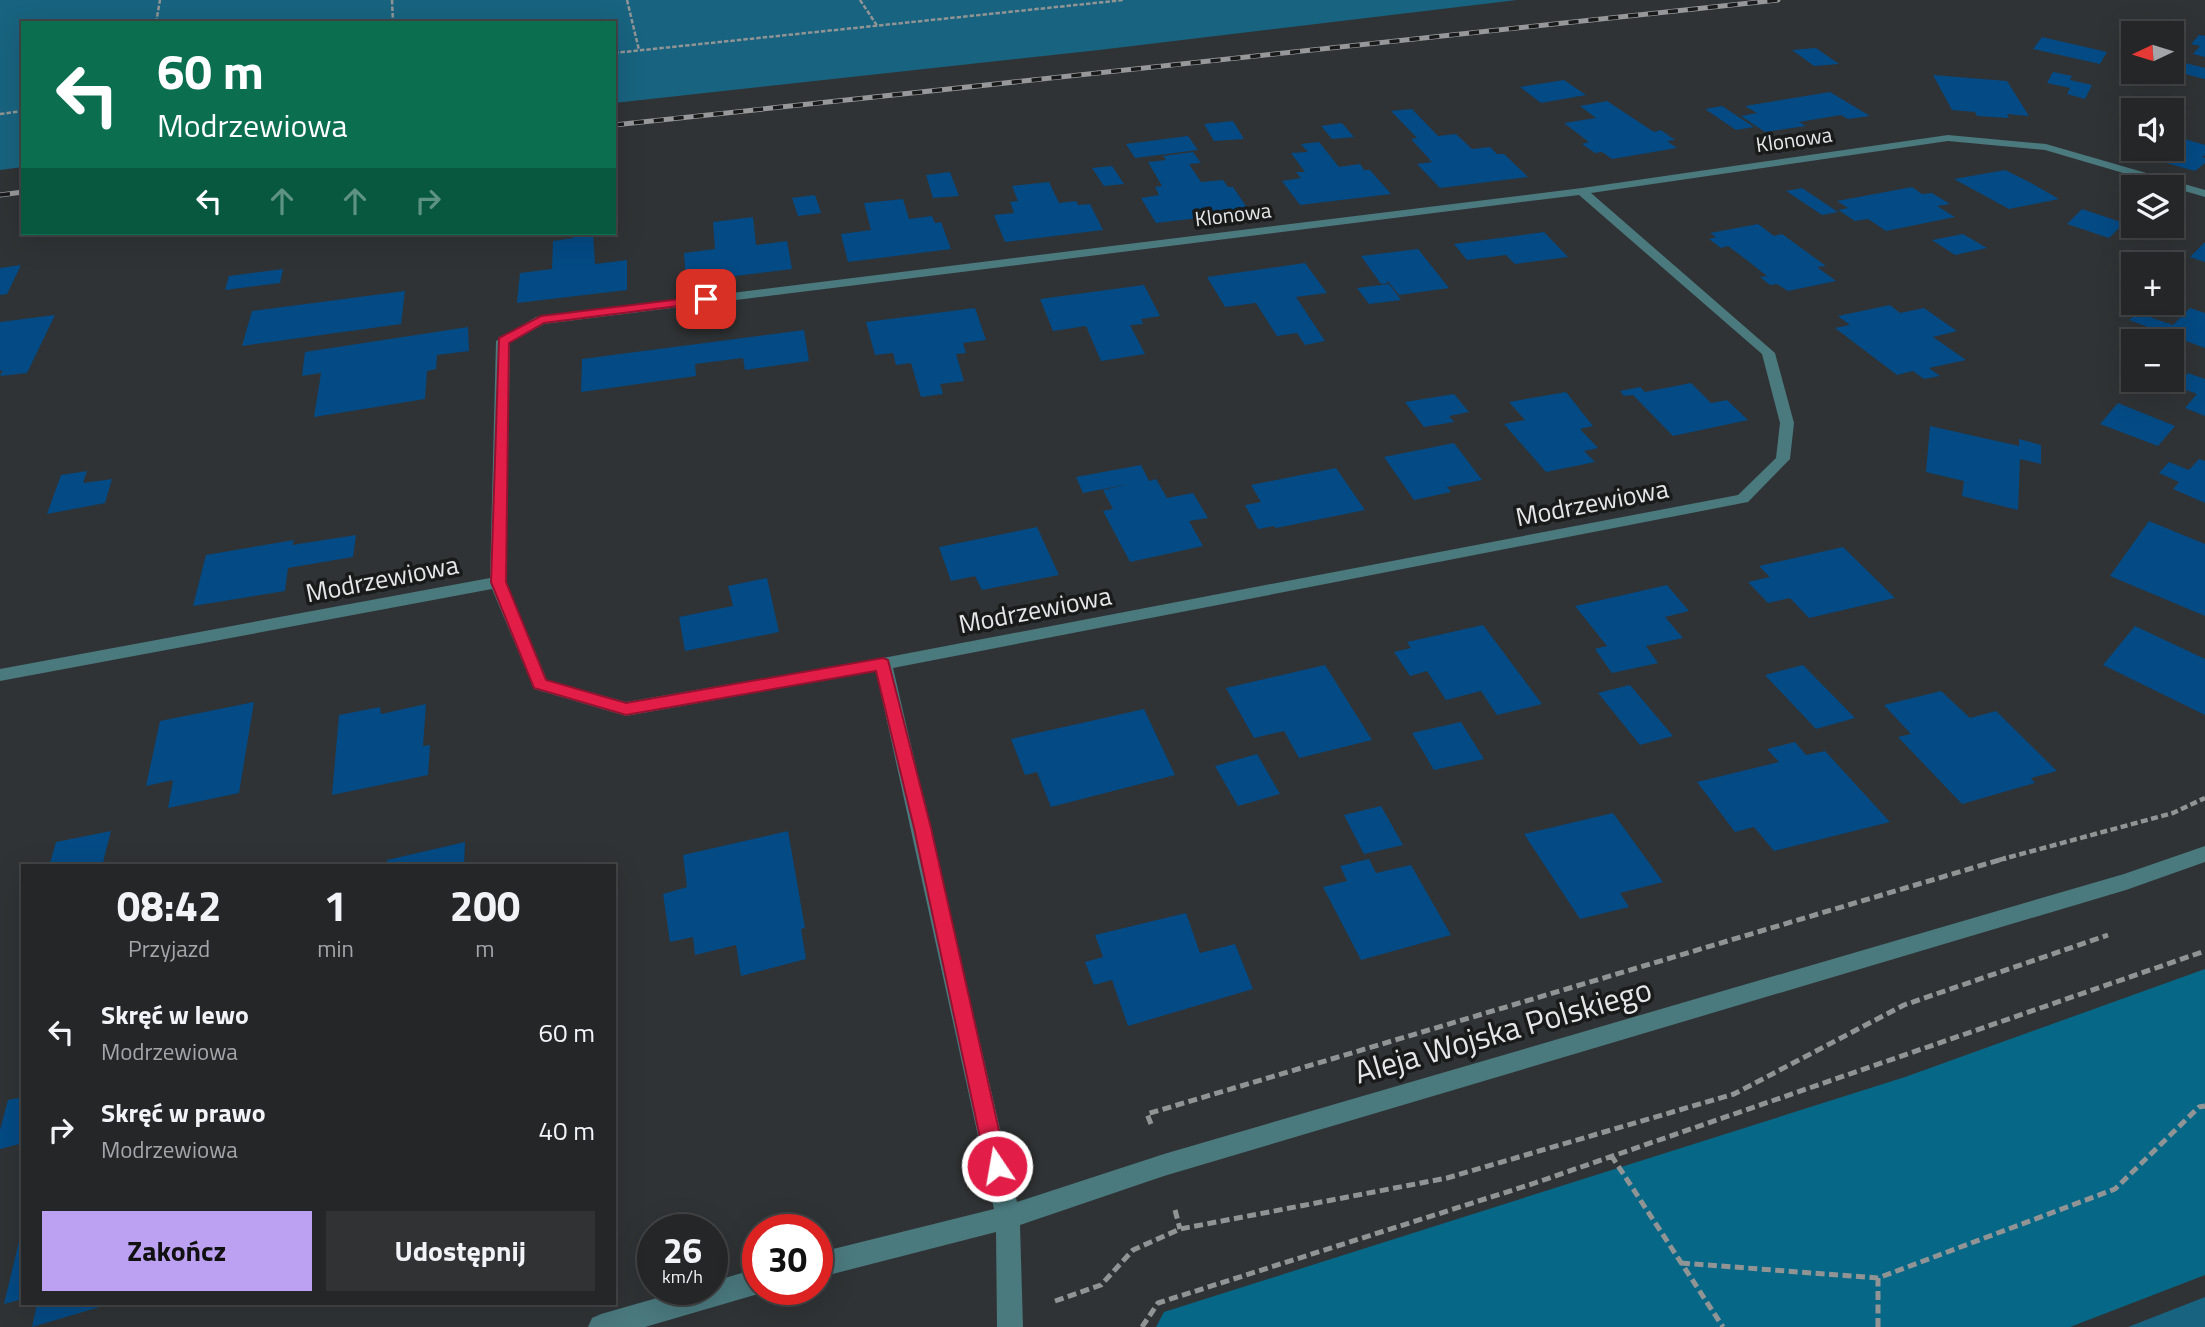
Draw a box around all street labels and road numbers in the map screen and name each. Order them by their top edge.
street label: Klonowa [1754,118,1834,160]
street label: Klonowa [1193,193,1273,235]
street label: Modrzewiowa [1512,469,1672,536]
street label: Modrzewiowa [302,545,462,612]
street label: Modrzewiowa [955,576,1115,643]
street label: Aleja Wojska Polskiego [1348,965,1657,1095]

